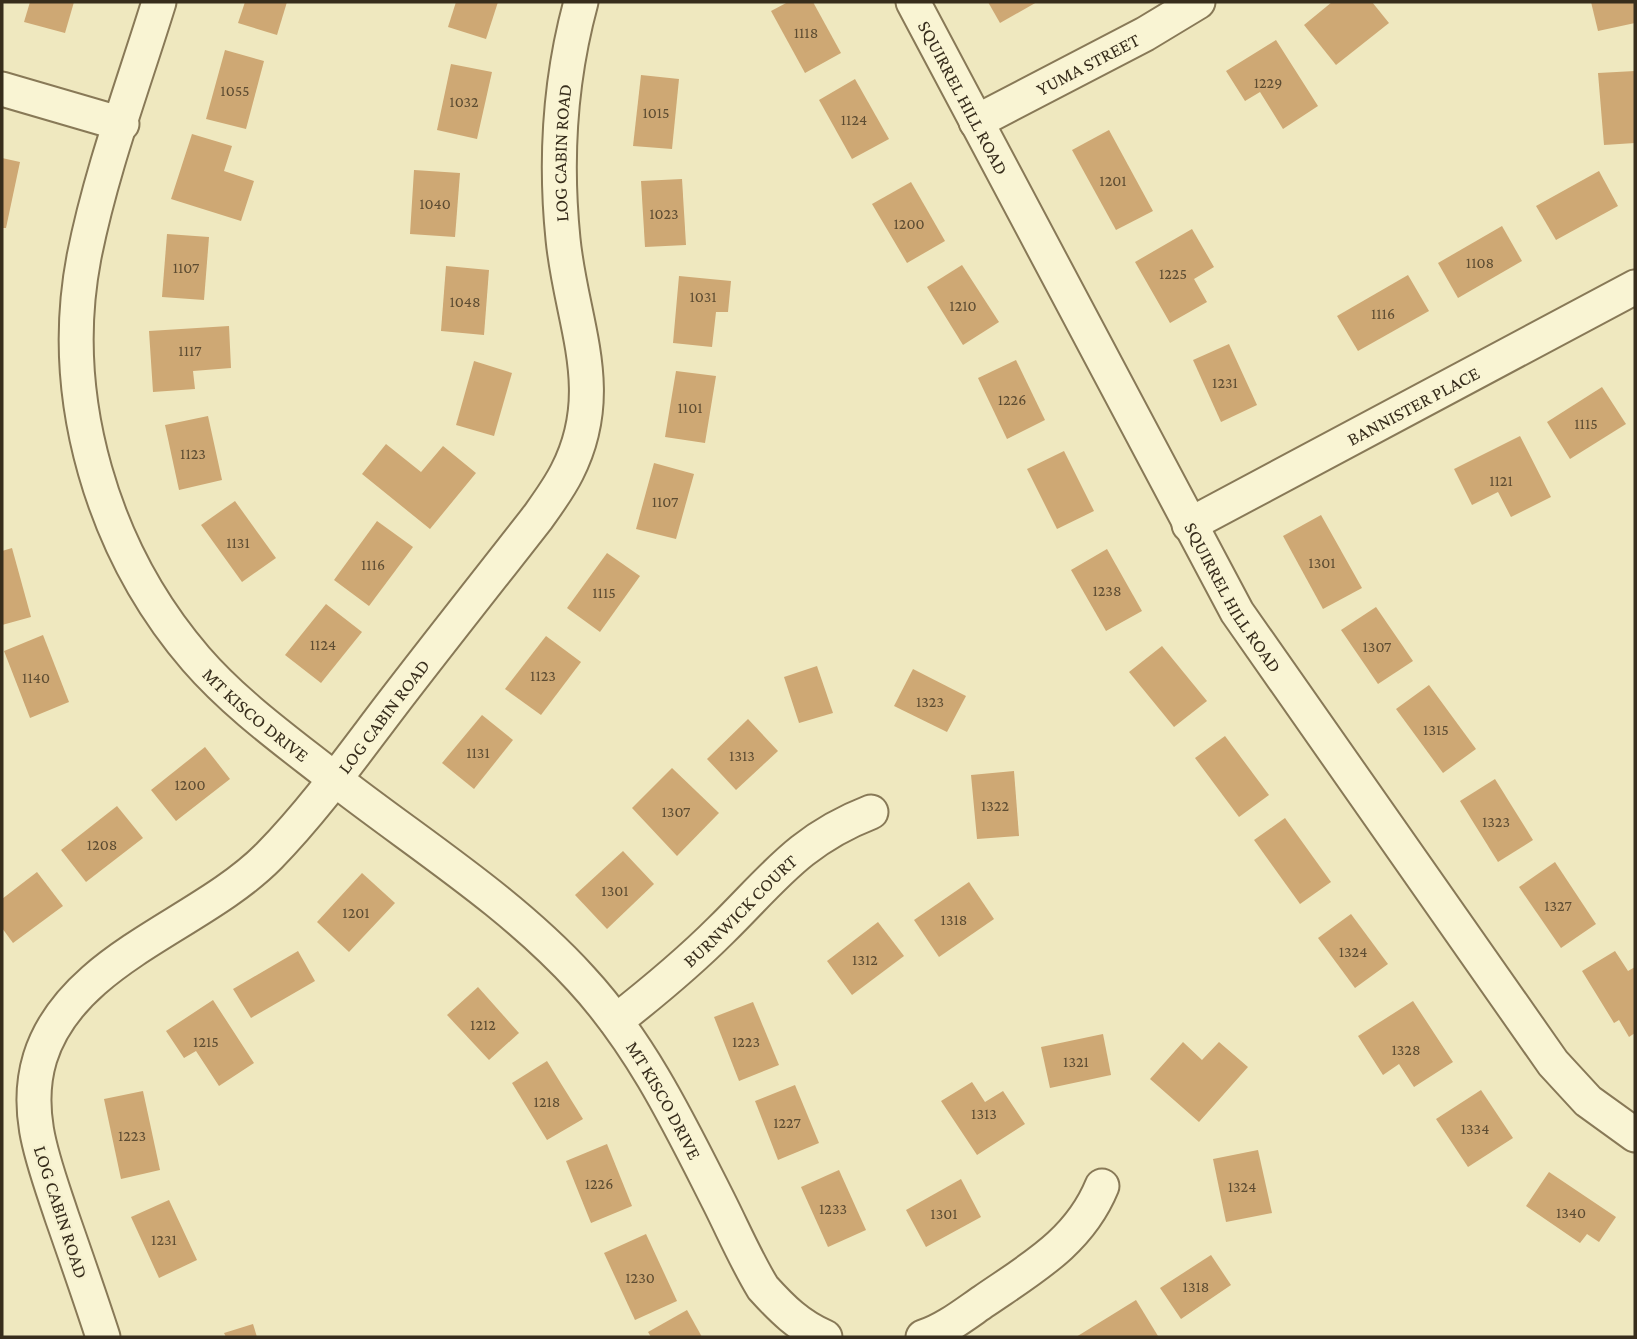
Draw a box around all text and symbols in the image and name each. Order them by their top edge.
street label: SQUIRREL HILL ROAD [914,17,1013,178]
house number: 1118 [794,24,818,41]
street label: YUMA STREET [1033,28,1143,99]
house number: 1229 [1254,74,1282,91]
house number: 1055 [220,82,250,99]
street label: LOG CABIN ROAD [549,83,575,223]
house number: 1032 [449,93,479,110]
house number: 1015 [642,104,670,121]
house number: 1124 [841,111,867,128]
house number: 1201 [1099,172,1127,189]
house number: 1040 [419,195,451,212]
house number: 1023 [649,205,679,222]
house number: 1200 [893,215,925,232]
house number: 1108 [1466,254,1494,271]
house number: 1107 [173,259,200,276]
house number: 1225 [1159,265,1187,282]
house number: 1031 [689,288,717,305]
house number: 1048 [449,293,481,310]
house number: 1210 [949,297,977,314]
house number: 1116 [1371,305,1395,322]
house number: 1117 [178,342,202,359]
street label: BANNISTER PLACE [1343,362,1483,449]
house number: 1231 [1212,374,1238,391]
house number: 1226 [998,391,1026,408]
house number: 1101 [678,399,702,416]
house number: 1115 [1574,415,1598,432]
house number: 1123 [180,445,206,462]
house number: 1121 [1489,472,1513,489]
house number: 1107 [652,493,679,510]
street label: SQUIRREL HILL ROAD [1181,518,1286,676]
house number: 1131 [226,534,250,551]
house number: 1301 [1308,554,1336,571]
house number: 1116 [361,556,385,573]
house number: 1238 [1092,582,1122,599]
house number: 1115 [592,584,616,601]
house number: 1124 [310,636,336,653]
house number: 1307 [1363,638,1392,655]
street label: LOG CABIN ROAD [333,655,433,777]
street label: MT KISCO DRIVE [199,663,313,766]
house number: 1123 [530,667,556,684]
house number: 1140 [22,669,50,686]
house number: 1323 [916,693,944,710]
house number: 1315 [1423,721,1449,738]
house number: 1131 [466,744,490,761]
house number: 1313 [729,747,755,764]
house number: 1200 [174,776,206,793]
house number: 1322 [981,797,1009,814]
house number: 1307 [662,803,691,820]
house number: 1323 [1482,813,1510,830]
house number: 1208 [87,836,117,853]
street label: BURNWICK COURT [679,849,801,971]
house number: 1301 [601,882,629,899]
house number: 1327 [1544,897,1572,914]
house number: 1201 [342,904,370,921]
house number: 1318 [941,911,967,928]
house number: 1324 [1339,943,1367,960]
house number: 1312 [852,951,878,968]
house number: 1212 [470,1016,496,1033]
house number: 1215 [193,1033,219,1050]
house number: 1223 [732,1033,760,1050]
street label: MT KISCO DRIVE [622,1037,706,1163]
house number: 1328 [1391,1041,1421,1058]
house number: 1321 [1063,1053,1089,1070]
house number: 1218 [534,1093,560,1110]
house number: 1313 [971,1105,997,1122]
house number: 1227 [773,1114,801,1131]
house number: 1334 [1461,1120,1489,1137]
house number: 1223 [118,1127,146,1144]
street label: LOG CABIN ROAD [30,1143,92,1281]
house number: 1226 [585,1175,613,1192]
house number: 1324 [1228,1178,1256,1195]
house number: 1233 [819,1200,847,1217]
house number: 1340 [1556,1204,1586,1221]
house number: 1301 [930,1205,958,1222]
house number: 1231 [151,1231,177,1248]
house number: 1230 [625,1269,655,1286]
house number: 1318 [1183,1278,1209,1295]

